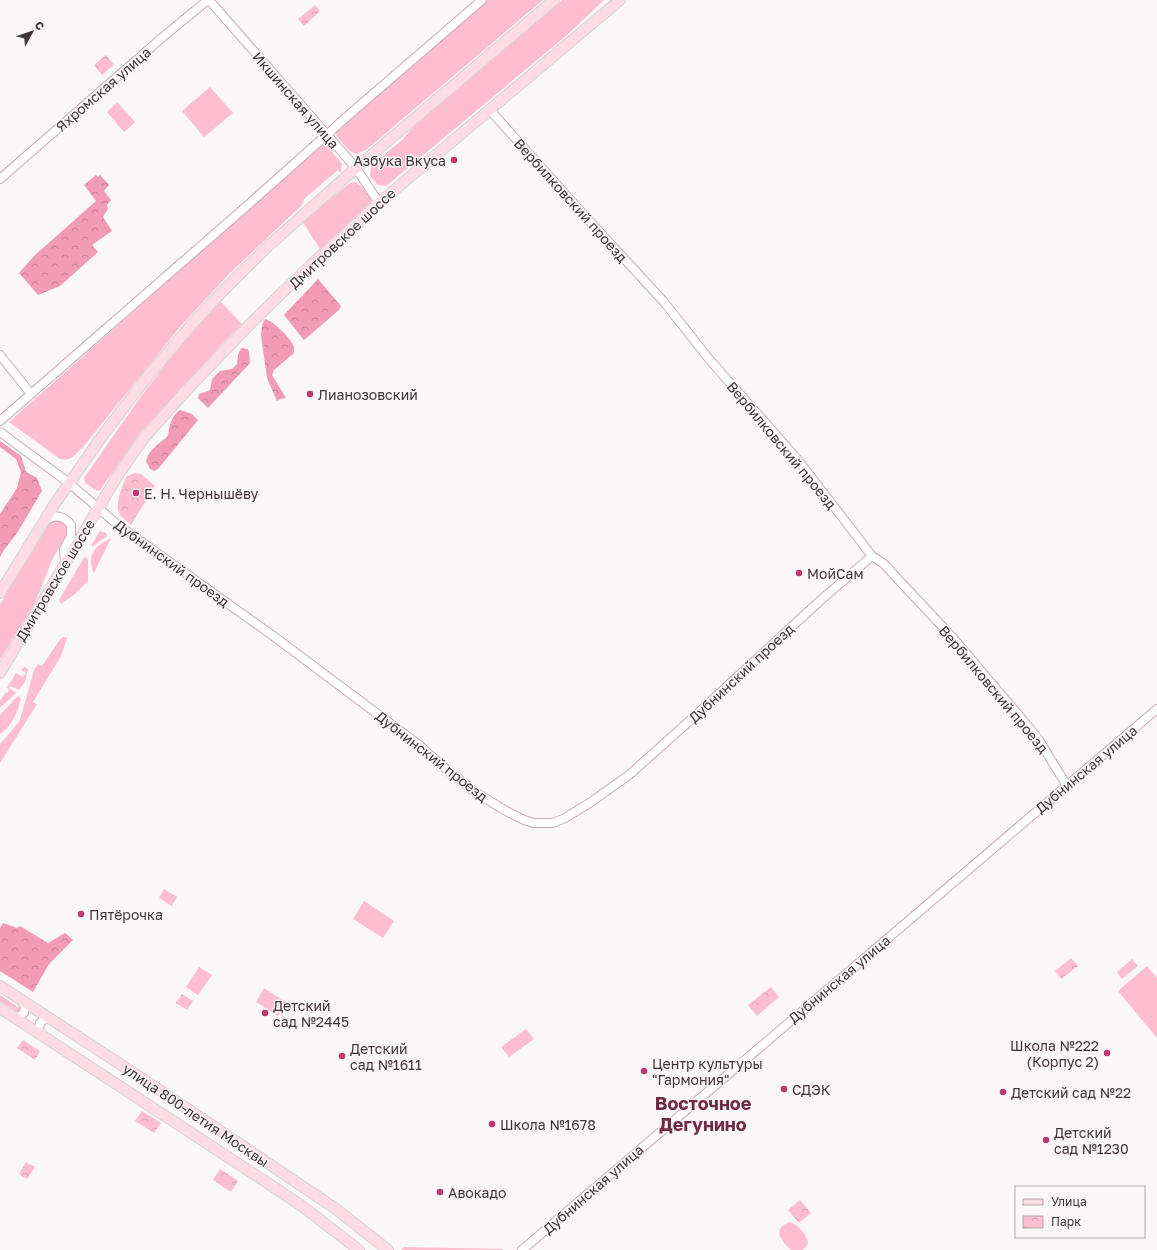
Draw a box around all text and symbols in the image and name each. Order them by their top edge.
north arrow [12,12,52,52]
text: С [33,18,48,33]
street label: Яхромская улица [52,43,154,135]
street label: Икшинская улица [249,48,343,152]
street label: Вербилковский проезд [511,135,631,266]
place label: Азбука Вкуса [354,152,446,169]
marker: Азбука Вкуса [449,155,459,165]
street label: Дмитровское шоссе [285,184,399,292]
street label: Вербилковский проезд [724,378,841,512]
place label: Лианозовский [318,386,418,403]
marker: Лианозовский [305,389,315,399]
place label: Е. Н. Чернышёву [144,485,259,502]
marker: Е. Н. Чернышёву [131,488,141,498]
street label: Дмитровское шоссе [12,516,98,644]
street label: Дубнинский проезд [111,516,233,611]
place label: МойСам [807,565,864,582]
marker: МойСам [794,568,804,578]
street label: Дубнинский проезд [685,620,797,726]
street label: Вербилковский проезд [936,622,1053,756]
street label: Дубнинский проезд [373,707,492,805]
street label: Дубнинская улица [1032,721,1140,817]
place label: Пятёрочка [89,906,163,923]
marker: Пятёрочка [76,909,86,919]
street label: Дубнинская улица [785,931,893,1027]
place label: Детский сад №2445 [273,997,349,1030]
marker: Детский сад №2445 [260,1008,270,1018]
place label: Школа №222 (Корпус 2) [1010,1037,1099,1070]
place label: Детский сад №1611 [350,1040,422,1073]
marker: Школа №222 (Корпус 2) [1102,1048,1112,1058]
marker: Детский сад №1611 [337,1051,347,1061]
place label: Центр культуры "Гармония" [652,1055,763,1088]
street label: улица 800-летия Москвы [120,1060,272,1170]
marker: Центр культуры "Гармония" [639,1066,649,1076]
place label: СДЭК [792,1081,831,1098]
marker: СДЭК [779,1084,789,1094]
place label: Детский сад №22 [1011,1084,1131,1101]
marker: Детский сад №22 [998,1087,1008,1097]
district label: Восточное Дегунино [655,1092,752,1135]
place label: Школа №1678 [500,1116,596,1133]
marker: Школа №1678 [487,1119,497,1129]
place label: Детский сад №1230 [1054,1124,1129,1157]
marker: Детский сад №1230 [1041,1135,1051,1145]
street label: Дубнинская улица [539,1141,647,1237]
place label: Авокадо [448,1184,506,1201]
legend [1015,1186,1145,1238]
marker: Авокадо [435,1187,445,1197]
text: Улица [1051,1194,1087,1209]
text: Парк [1051,1214,1081,1229]

